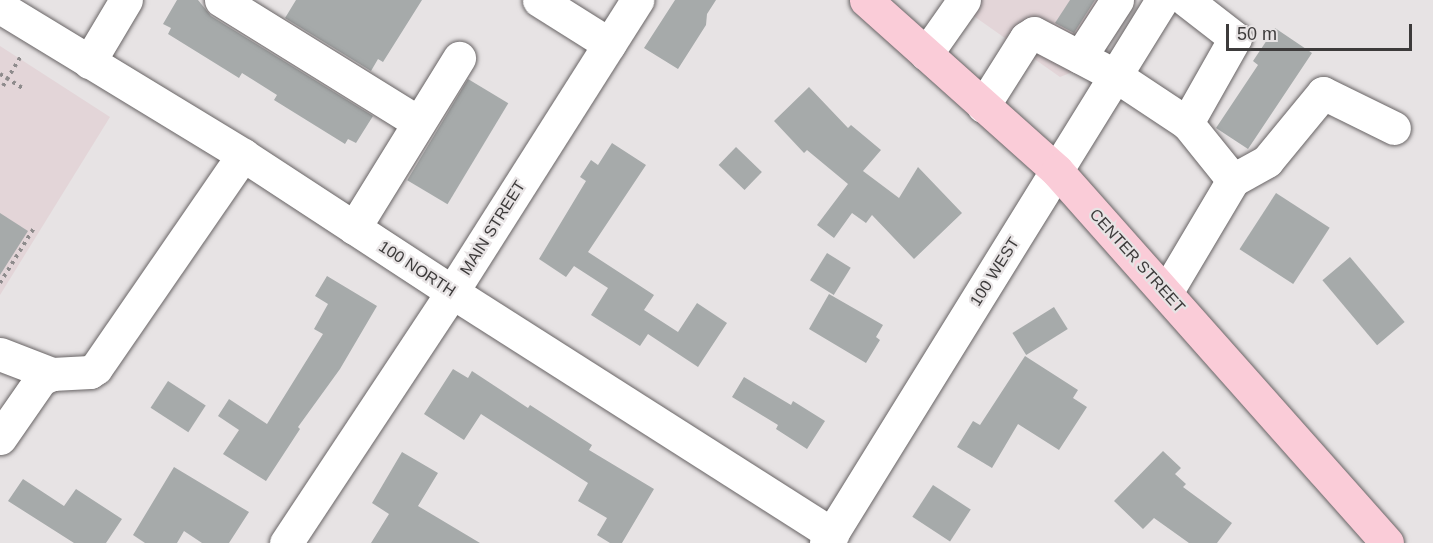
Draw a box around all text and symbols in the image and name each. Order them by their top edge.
scale bar [1229,12,1415,50]
text: 50 m [1237,24,1277,44]
street label: MAIN STREET [456,177,530,279]
street label: CENTER STREET [1085,205,1189,317]
street label: 100 WEST [966,234,1024,310]
street label: 100 NORTH [375,237,459,301]

